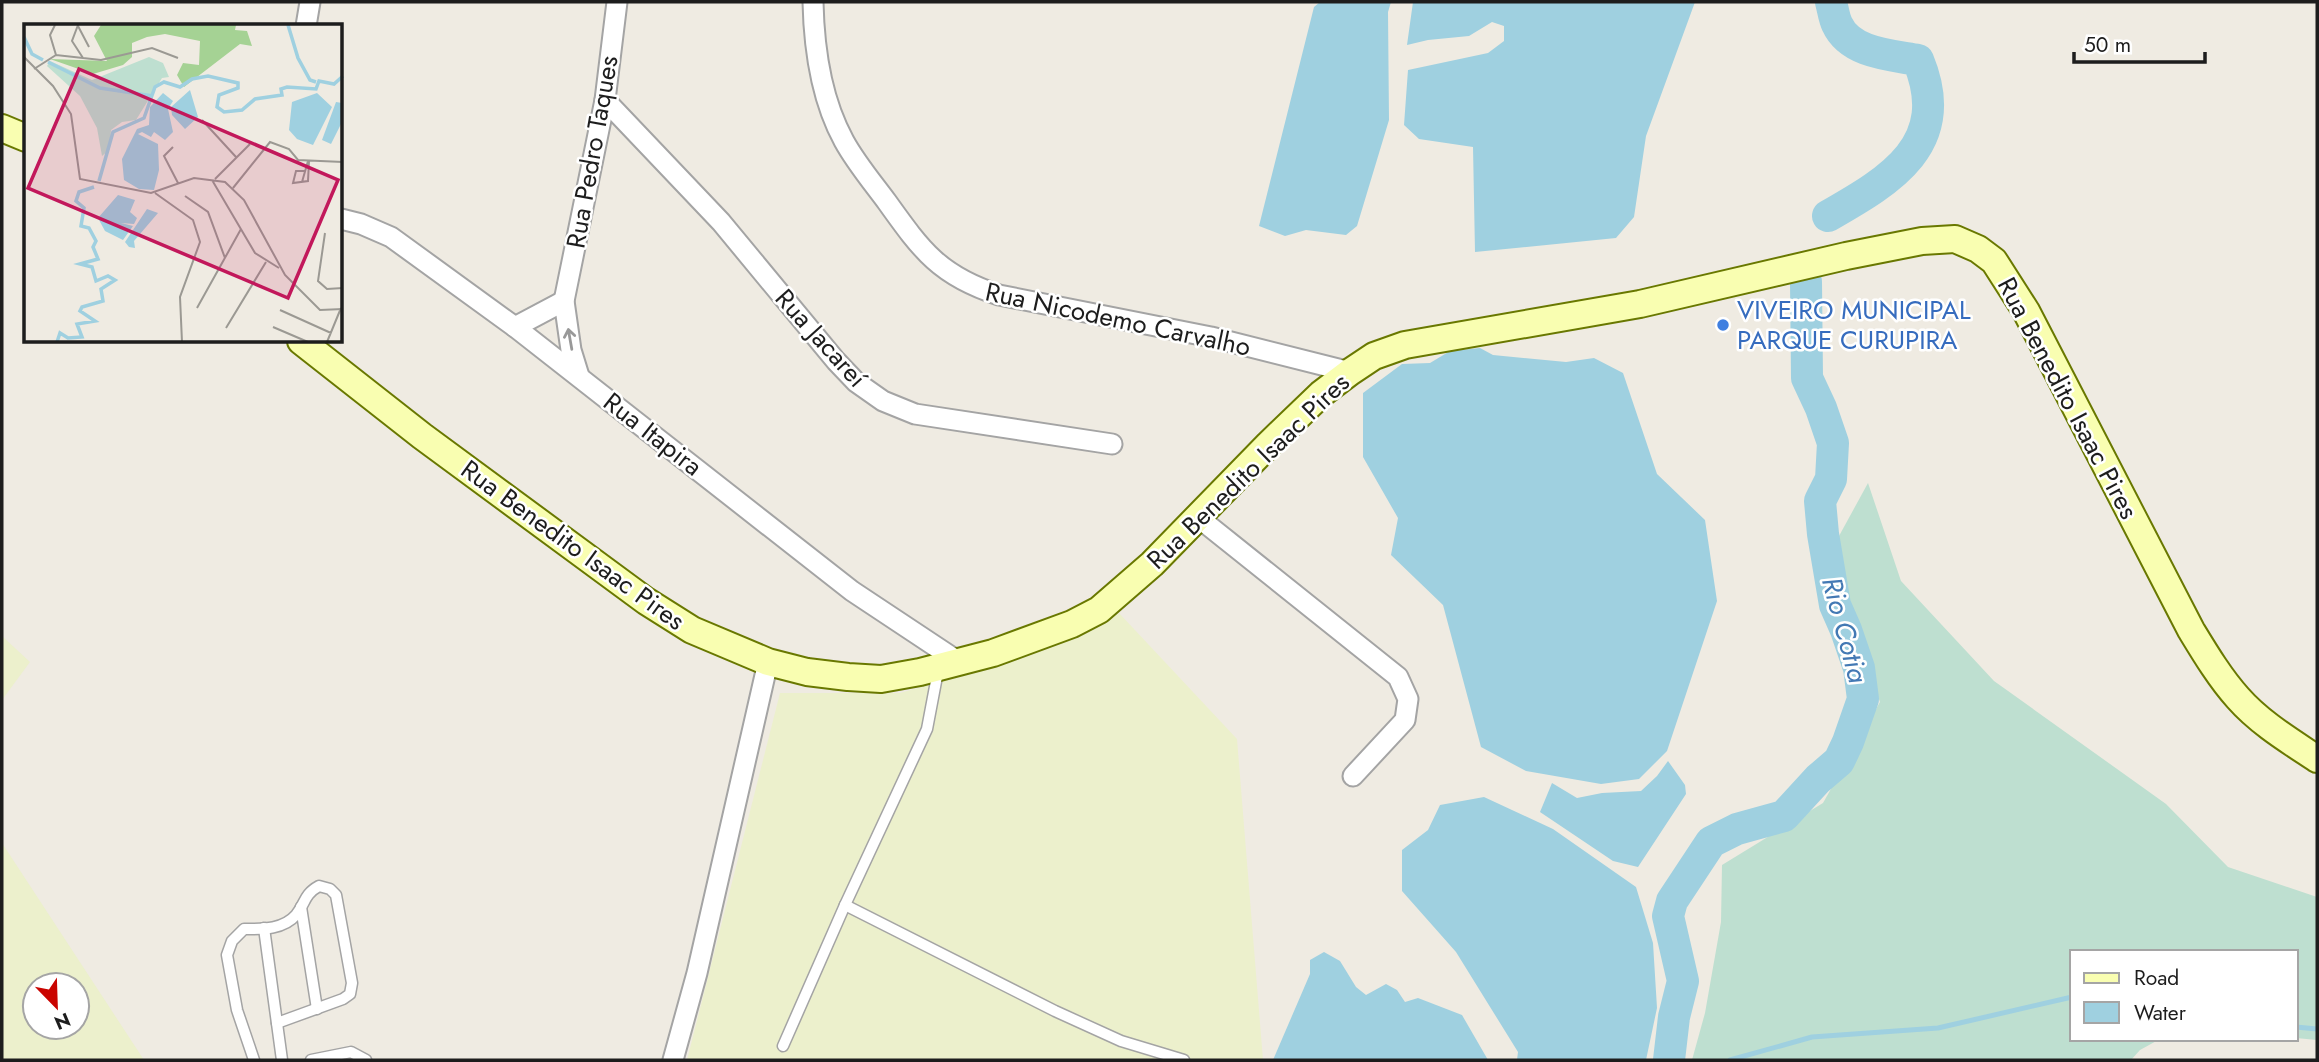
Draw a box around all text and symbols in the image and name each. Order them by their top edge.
scale bar [2074,21,2205,65]
inset map [24,24,343,343]
text: 50 m [2084,30,2131,60]
street label: Rua Pedro Taques [556,53,628,251]
street label: Rua Benedito Isaac Pires [1988,270,2148,526]
street label: Rua Nicodemo Carvalho [982,272,1254,366]
street label: Rua Jacareí [766,280,876,397]
place label: VIVEIRO MUNICIPAL PARQUE CURUPIRA [1737,291,1971,359]
marker: VIVEIRO MUNICIPAL PARQUE CURUPIRA [1715,317,1731,333]
one-way arrow [562,328,576,351]
street label: Rua Benedito Isaac Pires [1138,364,1358,578]
street label: Rua Itapira [595,383,711,485]
street label: Rua Benedito Isaac Pires [453,451,693,639]
water label: Rio Cotia [1811,573,1879,688]
legend [2070,950,2298,1041]
text: Road [2134,963,2179,993]
north arrow [21,971,91,1041]
text: Water [2134,998,2187,1028]
text: N [50,1006,75,1037]

